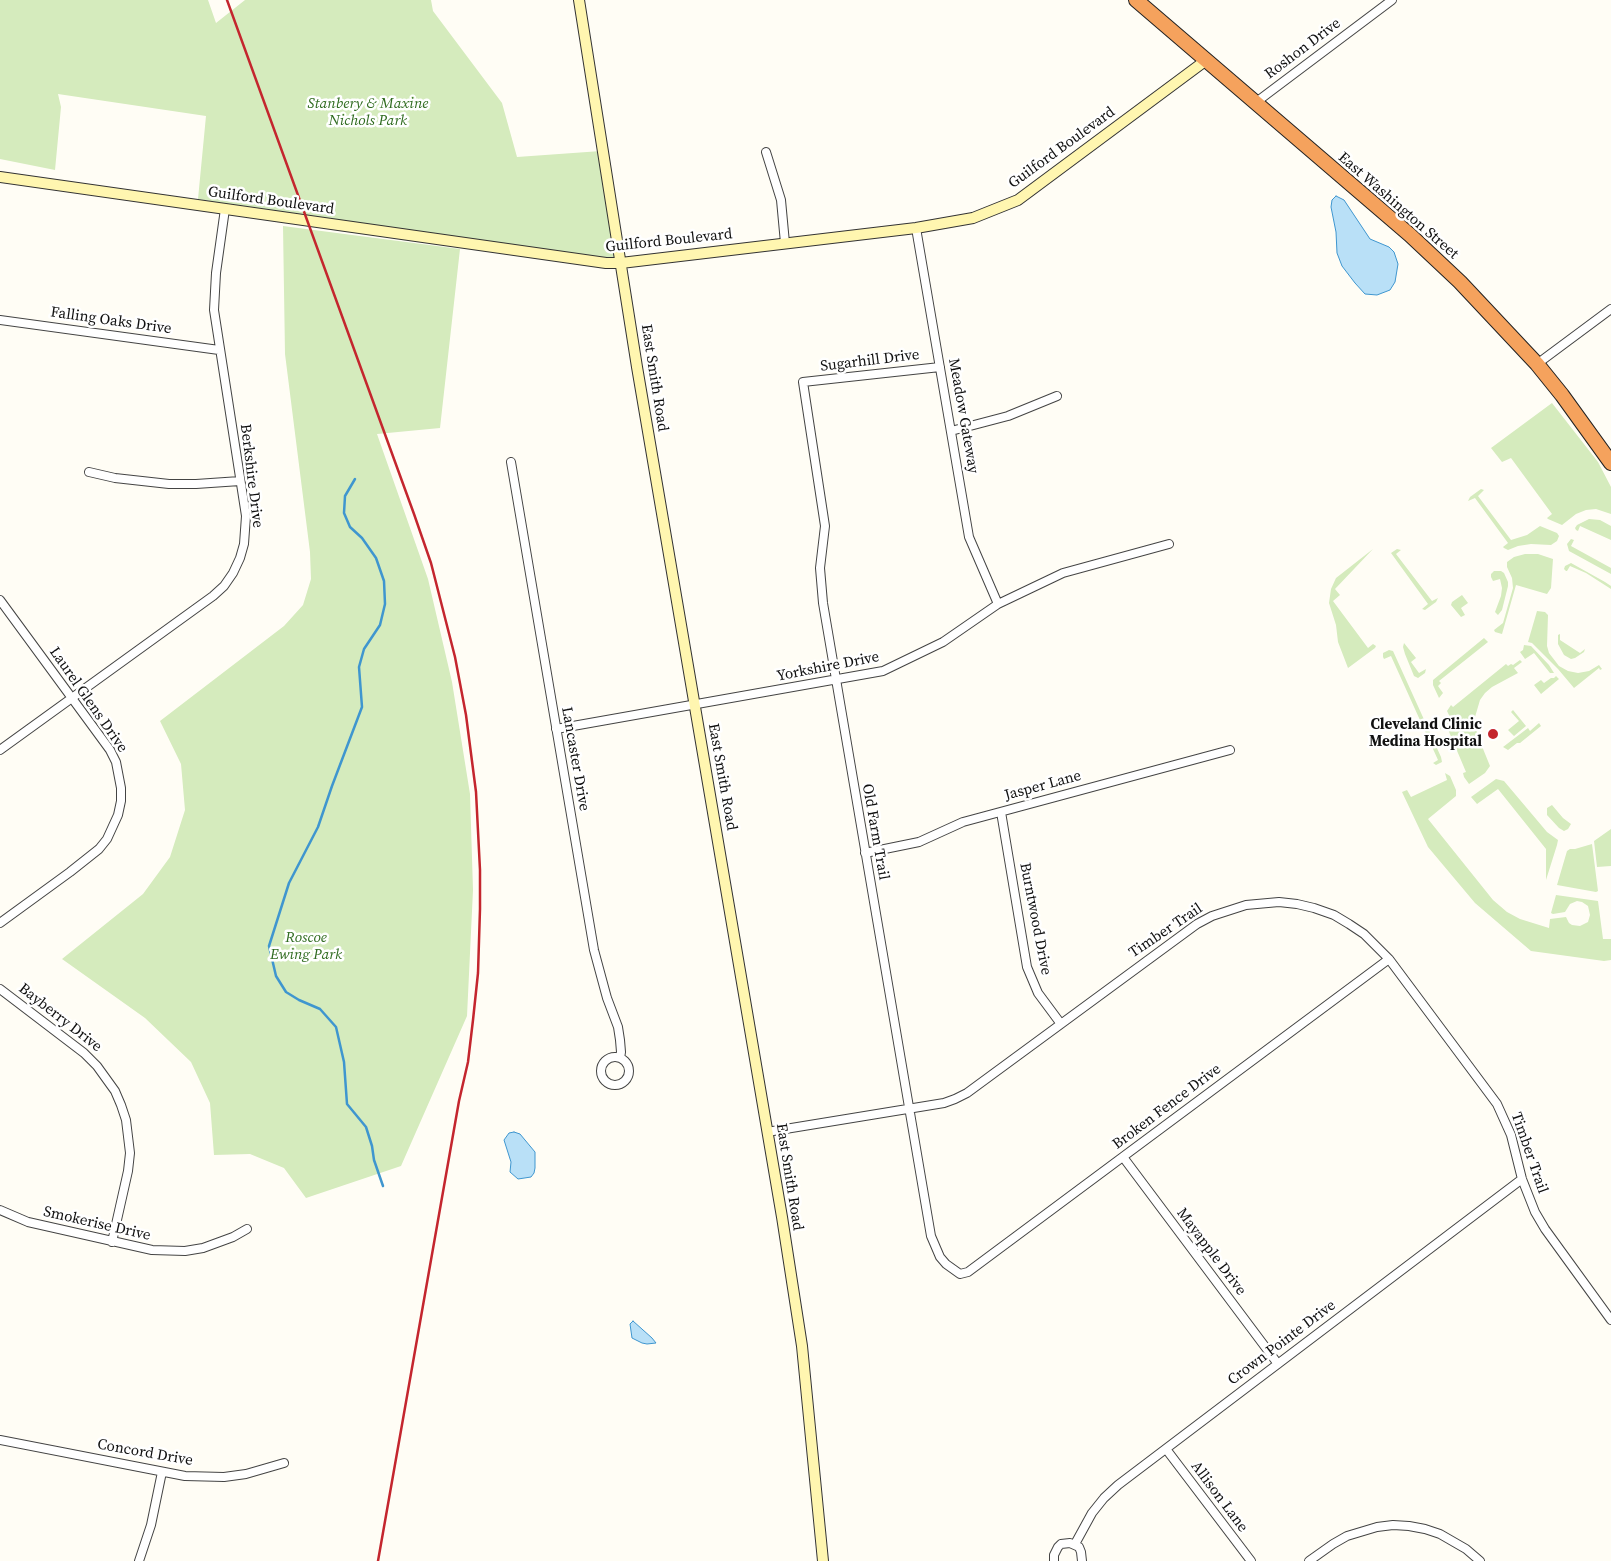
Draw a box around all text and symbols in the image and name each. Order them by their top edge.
street label: Roshon Drive [1262,15,1344,83]
park label: Stanbery & Maxine Nichols Park [308,95,428,130]
street label: Guilford Boulevard [1005,103,1119,193]
street label: East Washington Street [1334,149,1462,263]
street label: Guilford Boulevard [207,183,335,219]
street label: Guilford Boulevard [605,225,733,257]
street label: Falling Oaks Drive [49,304,173,338]
street label: East Smith Road [637,323,671,433]
street label: Sugarhill Drive [820,346,920,376]
street label: Meadow Gateway [944,357,982,475]
street label: Berkshire Drive [236,423,266,529]
street label: Laurel Glens Drive [45,644,131,756]
street label: Yorkshire Drive [775,648,881,686]
street label: Lancaster Drive [557,705,593,813]
place label: Cleveland Clinic Medina Hospital [1369,716,1482,751]
street label: East Smith Road [704,722,740,832]
marker: Cleveland Clinic Medina Hospital [1486,727,1500,741]
street label: Jasper Lane [1003,767,1083,805]
street label: Old Farm Trail [858,782,892,882]
street label: Burntwood Drive [1015,861,1055,977]
street label: Timber Trail [1126,900,1206,962]
park label: Roscoe Ewing Park [270,929,342,964]
street label: Bayberry Drive [15,980,105,1056]
street label: Broken Fence Drive [1109,1060,1225,1154]
street label: Timber Trail [1507,1110,1551,1196]
street label: East Smith Road [772,1122,806,1232]
street label: Smokerise Drive [42,1203,152,1245]
street label: Mayapple Drive [1172,1205,1250,1299]
street label: Crown Pointe Drive [1225,1297,1339,1389]
street label: Concord Drive [96,1436,194,1470]
street label: Allison Lane [1187,1458,1251,1536]

